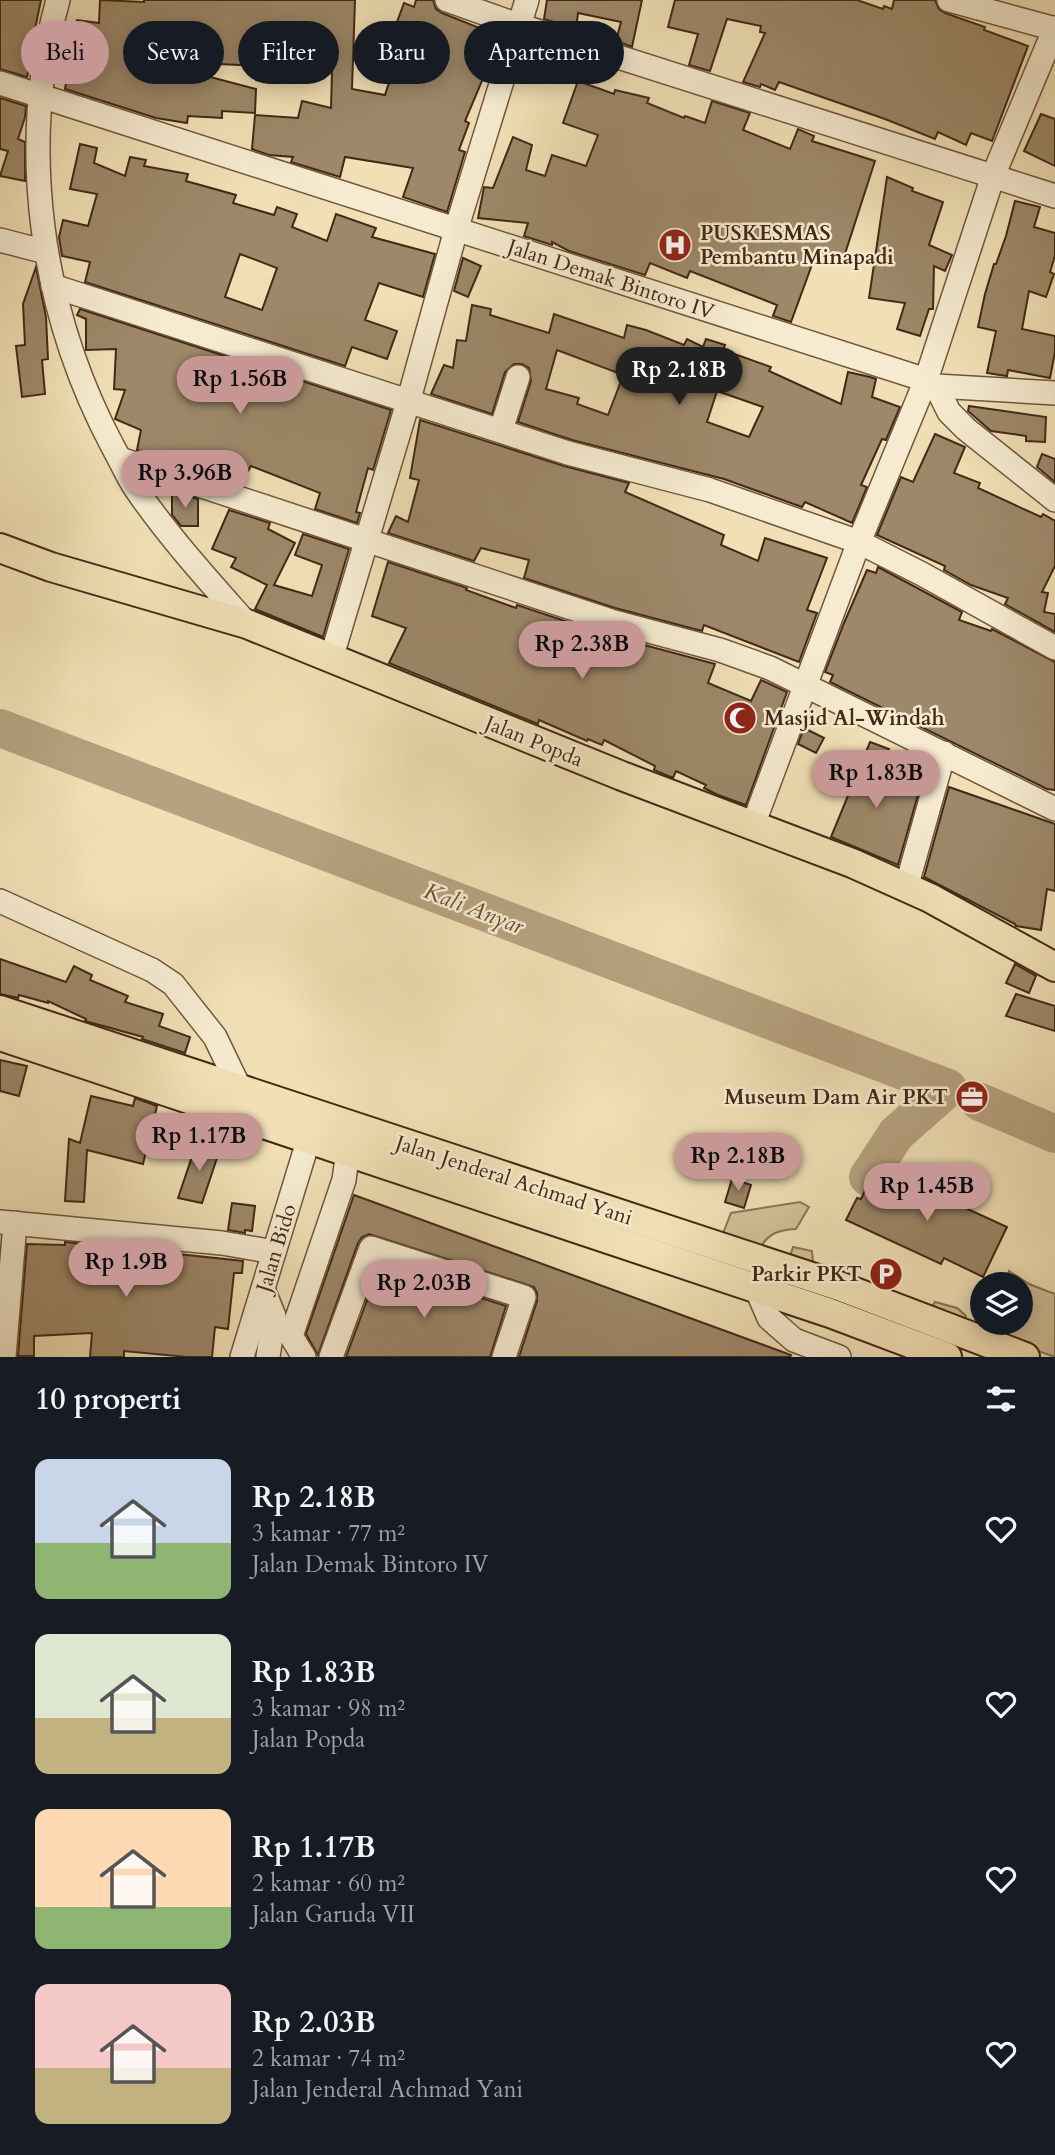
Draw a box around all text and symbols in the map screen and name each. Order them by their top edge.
chip: Beli [21,21,109,84]
chip: Sewa [123,21,224,84]
chip: Filter [238,21,339,84]
chip: Baru [353,21,450,84]
chip: Apartemen [464,21,624,84]
place label: PUSKESMAS Pembantu Minapadi [700,219,894,272]
hospital icon: PUSKESMAS Pembantu Minapadi [656,226,694,264]
street label: Jalan Demak Bintoro IV [501,231,718,327]
pin: Rp 2.18B [607,348,751,407]
text: Rp 2.18B [632,354,726,385]
pin: Rp 1.56B [168,356,312,416]
text: Rp 1.56B [193,363,287,394]
pin: Rp 3.96B [113,450,257,510]
text: Rp 3.96B [138,457,232,488]
pin: Rp 2.38B [510,622,654,681]
text: Rp 2.38B [535,628,629,659]
mosque icon: Masjid Al-Windah [721,699,759,737]
place label: Masjid Al-Windah [764,704,945,733]
street label: Jalan Popda [478,708,587,774]
pin: Rp 1.83B [804,750,948,810]
text: Rp 1.83B [829,757,923,788]
water label: Kali Anyar [420,875,530,942]
office icon: Museum Dam Air PKT [953,1078,991,1116]
place label: Museum Dam Air PKT [724,1083,948,1112]
pin: Rp 1.17B [127,1114,271,1173]
text: Rp 1.17B [152,1120,246,1151]
street label: Jalan Jenderal Achmad Yani [389,1128,636,1233]
pin: Rp 2.18B [666,1134,810,1193]
text: Rp 2.18B [691,1140,785,1171]
pin: Rp 1.45B [855,1164,999,1223]
text: Rp 1.45B [880,1170,974,1201]
street label: Jalan Bido [248,1200,304,1299]
pin: Rp 1.9B [61,1240,191,1299]
text: Rp 1.9B [84,1246,168,1277]
parking icon: Parkir PKT [867,1255,905,1293]
pin: Rp 2.03B [352,1260,496,1320]
place label: Parkir PKT [751,1260,862,1289]
text: Rp 2.03B [377,1267,471,1298]
map controls [970,1272,1033,1335]
button: layers [970,1272,1033,1335]
text: 10 properti [35,1379,181,1420]
icon: filters [982,1380,1020,1418]
text: Rp 2.18B [252,1477,376,1518]
icon: home [91,1487,175,1571]
icon: heart [982,1510,1020,1548]
text: 3 kamar · 77 m² [252,1518,405,1549]
text: Jalan Demak Bintoro IV [252,1549,488,1580]
text: Rp 1.83B [252,1652,376,1693]
icon: home [91,1662,175,1746]
icon: heart [982,1685,1020,1723]
text: 3 kamar · 98 m² [252,1693,405,1724]
text: Jalan Popda [252,1724,365,1755]
text: Rp 1.17B [252,1827,376,1868]
icon: home [91,1837,175,1921]
icon: heart [982,1860,1020,1898]
text: 2 kamar · 60 m² [252,1868,405,1899]
text: Jalan Garuda VII [252,1899,415,1930]
text: Rp 2.03B [252,2002,376,2043]
icon: home [91,2012,175,2096]
icon: heart [982,2035,1020,2073]
text: 2 kamar · 74 m² [252,2043,405,2074]
text: Jalan Jenderal Achmad Yani [252,2074,523,2105]

